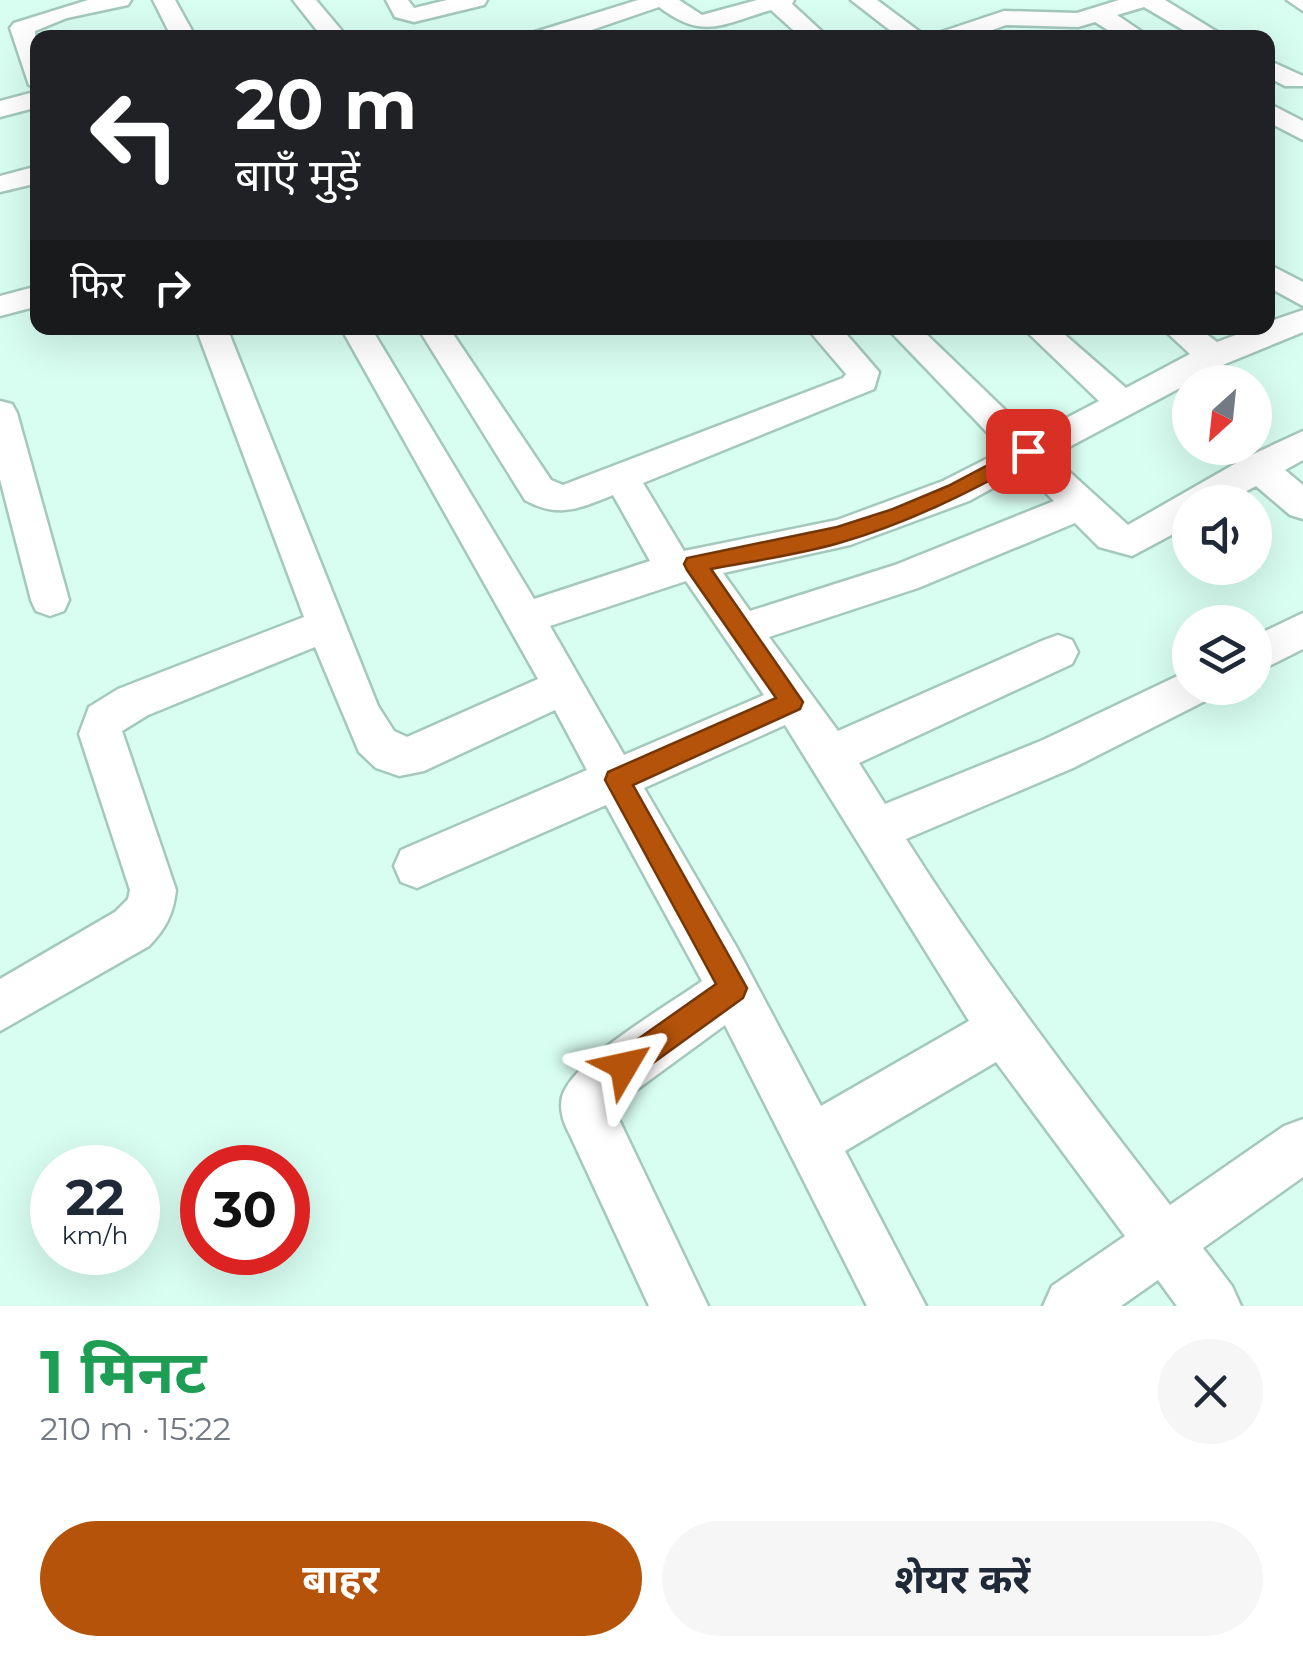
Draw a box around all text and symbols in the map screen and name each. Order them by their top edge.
text: 20 m [235,61,417,147]
icon: left [70,70,200,200]
text: बाएँ मुड़ें [235,147,360,202]
icon: right [145,260,200,315]
text: फिर [70,261,125,308]
north arrow [1172,365,1272,465]
map controls [1172,365,1272,705]
pin [986,409,1071,494]
icon: arrive [1001,424,1056,479]
button: sound [1172,485,1272,585]
button: layers [1172,605,1272,705]
position arrow [572,1014,676,1118]
speed limit sign: 30 [180,1145,310,1275]
text: 22 [66,1167,125,1228]
text: km/h [62,1220,128,1250]
text: 1 मिनट [40,1335,206,1408]
button: close [1158,1339,1263,1444]
text: 210 m · 15:22 [40,1409,231,1448]
button: बाहर [40,1521,642,1636]
button: शेयर करें [662,1521,1263,1636]

